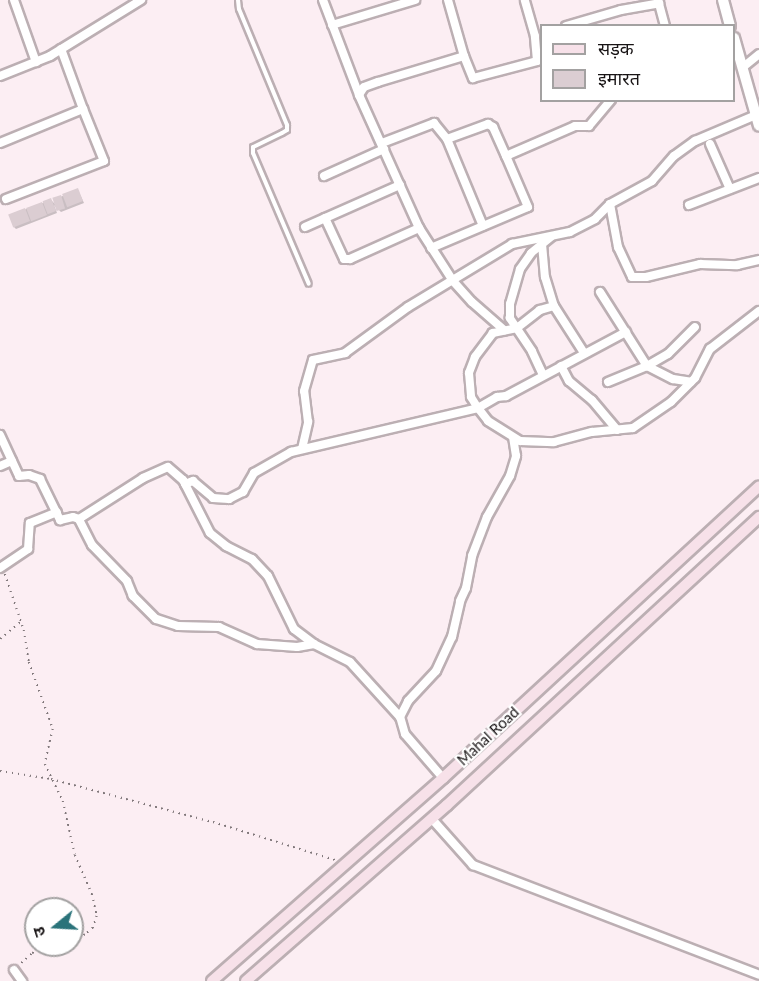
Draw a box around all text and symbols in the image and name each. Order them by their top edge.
legend [540,24,735,102]
text: सड़क [598,37,634,59]
text: इमारत [598,67,640,89]
street label: Mahal Road [453,703,523,769]
north arrow [24,897,84,957]
text: उ [28,925,49,939]

